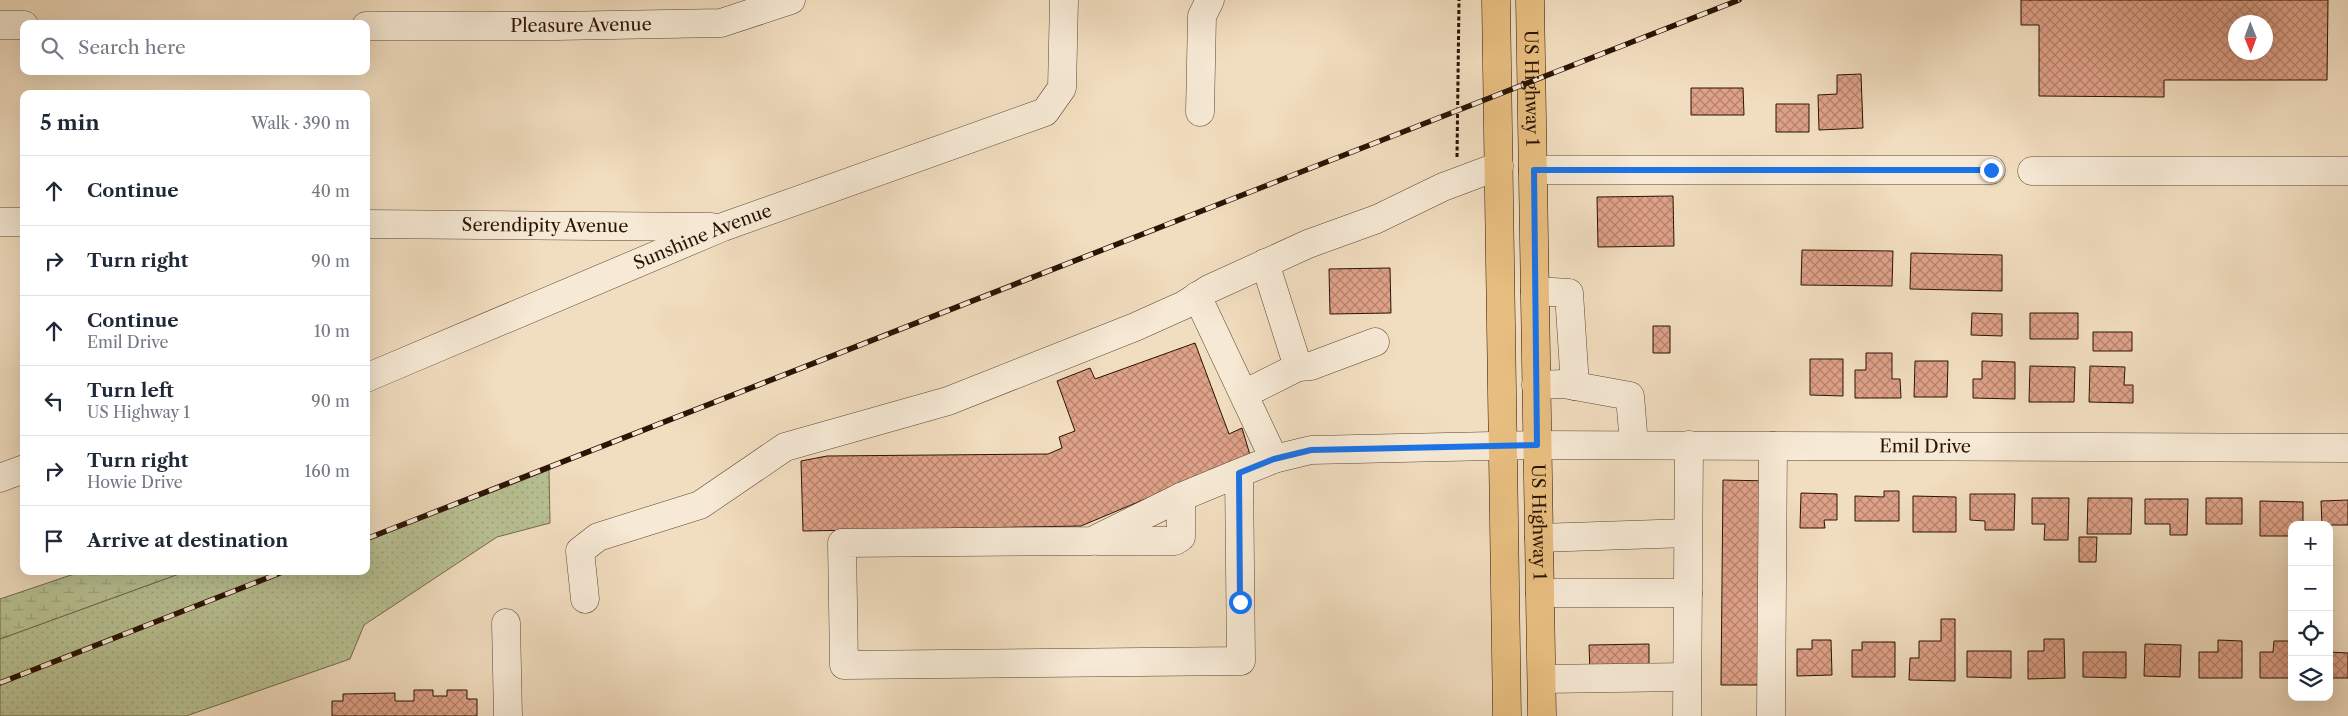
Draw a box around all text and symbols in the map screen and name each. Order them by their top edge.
street label: Pleasure Avenue [510,13,652,37]
north arrow [2228,15,2273,60]
search box [20,20,370,75]
street label: US Highway 1 [1520,30,1543,147]
icon: search [38,34,66,62]
text: Search here [78,36,186,59]
text: 5 min [40,110,100,135]
text: Walk · 390 m [251,113,350,133]
route end [1980,159,2003,182]
icon: ahead [40,177,68,205]
text: Continue [87,179,179,202]
text: 40 m [311,181,350,201]
street label: Sunshine Avenue [630,199,775,275]
street label: Serendipity Avenue [462,214,628,237]
icon: right [40,247,68,275]
text: Turn right [87,249,188,272]
text: 90 m [311,251,350,271]
text: Continue [87,309,179,332]
icon: ahead [40,317,68,345]
text: 10 m [314,321,350,341]
text: Emil Drive [87,332,168,352]
text: Turn left [87,379,174,402]
icon: left [40,387,68,415]
text: 90 m [311,391,350,411]
text: US Highway 1 [87,402,190,422]
street label: Emil Drive [1879,435,1971,458]
text: Turn right [87,449,188,472]
icon: right [40,457,68,485]
text: 160 m [305,461,350,481]
street label: US Highway 1 [1527,464,1551,580]
text: Howie Drive [87,472,183,492]
map controls [2288,521,2333,701]
button: + [2288,521,2333,566]
icon: arrive [40,527,68,555]
text: Arrive at destination [87,529,288,552]
button: − [2288,566,2333,611]
route start [1229,591,1252,614]
button: locate [2288,611,2333,656]
button: layers [2288,656,2333,701]

